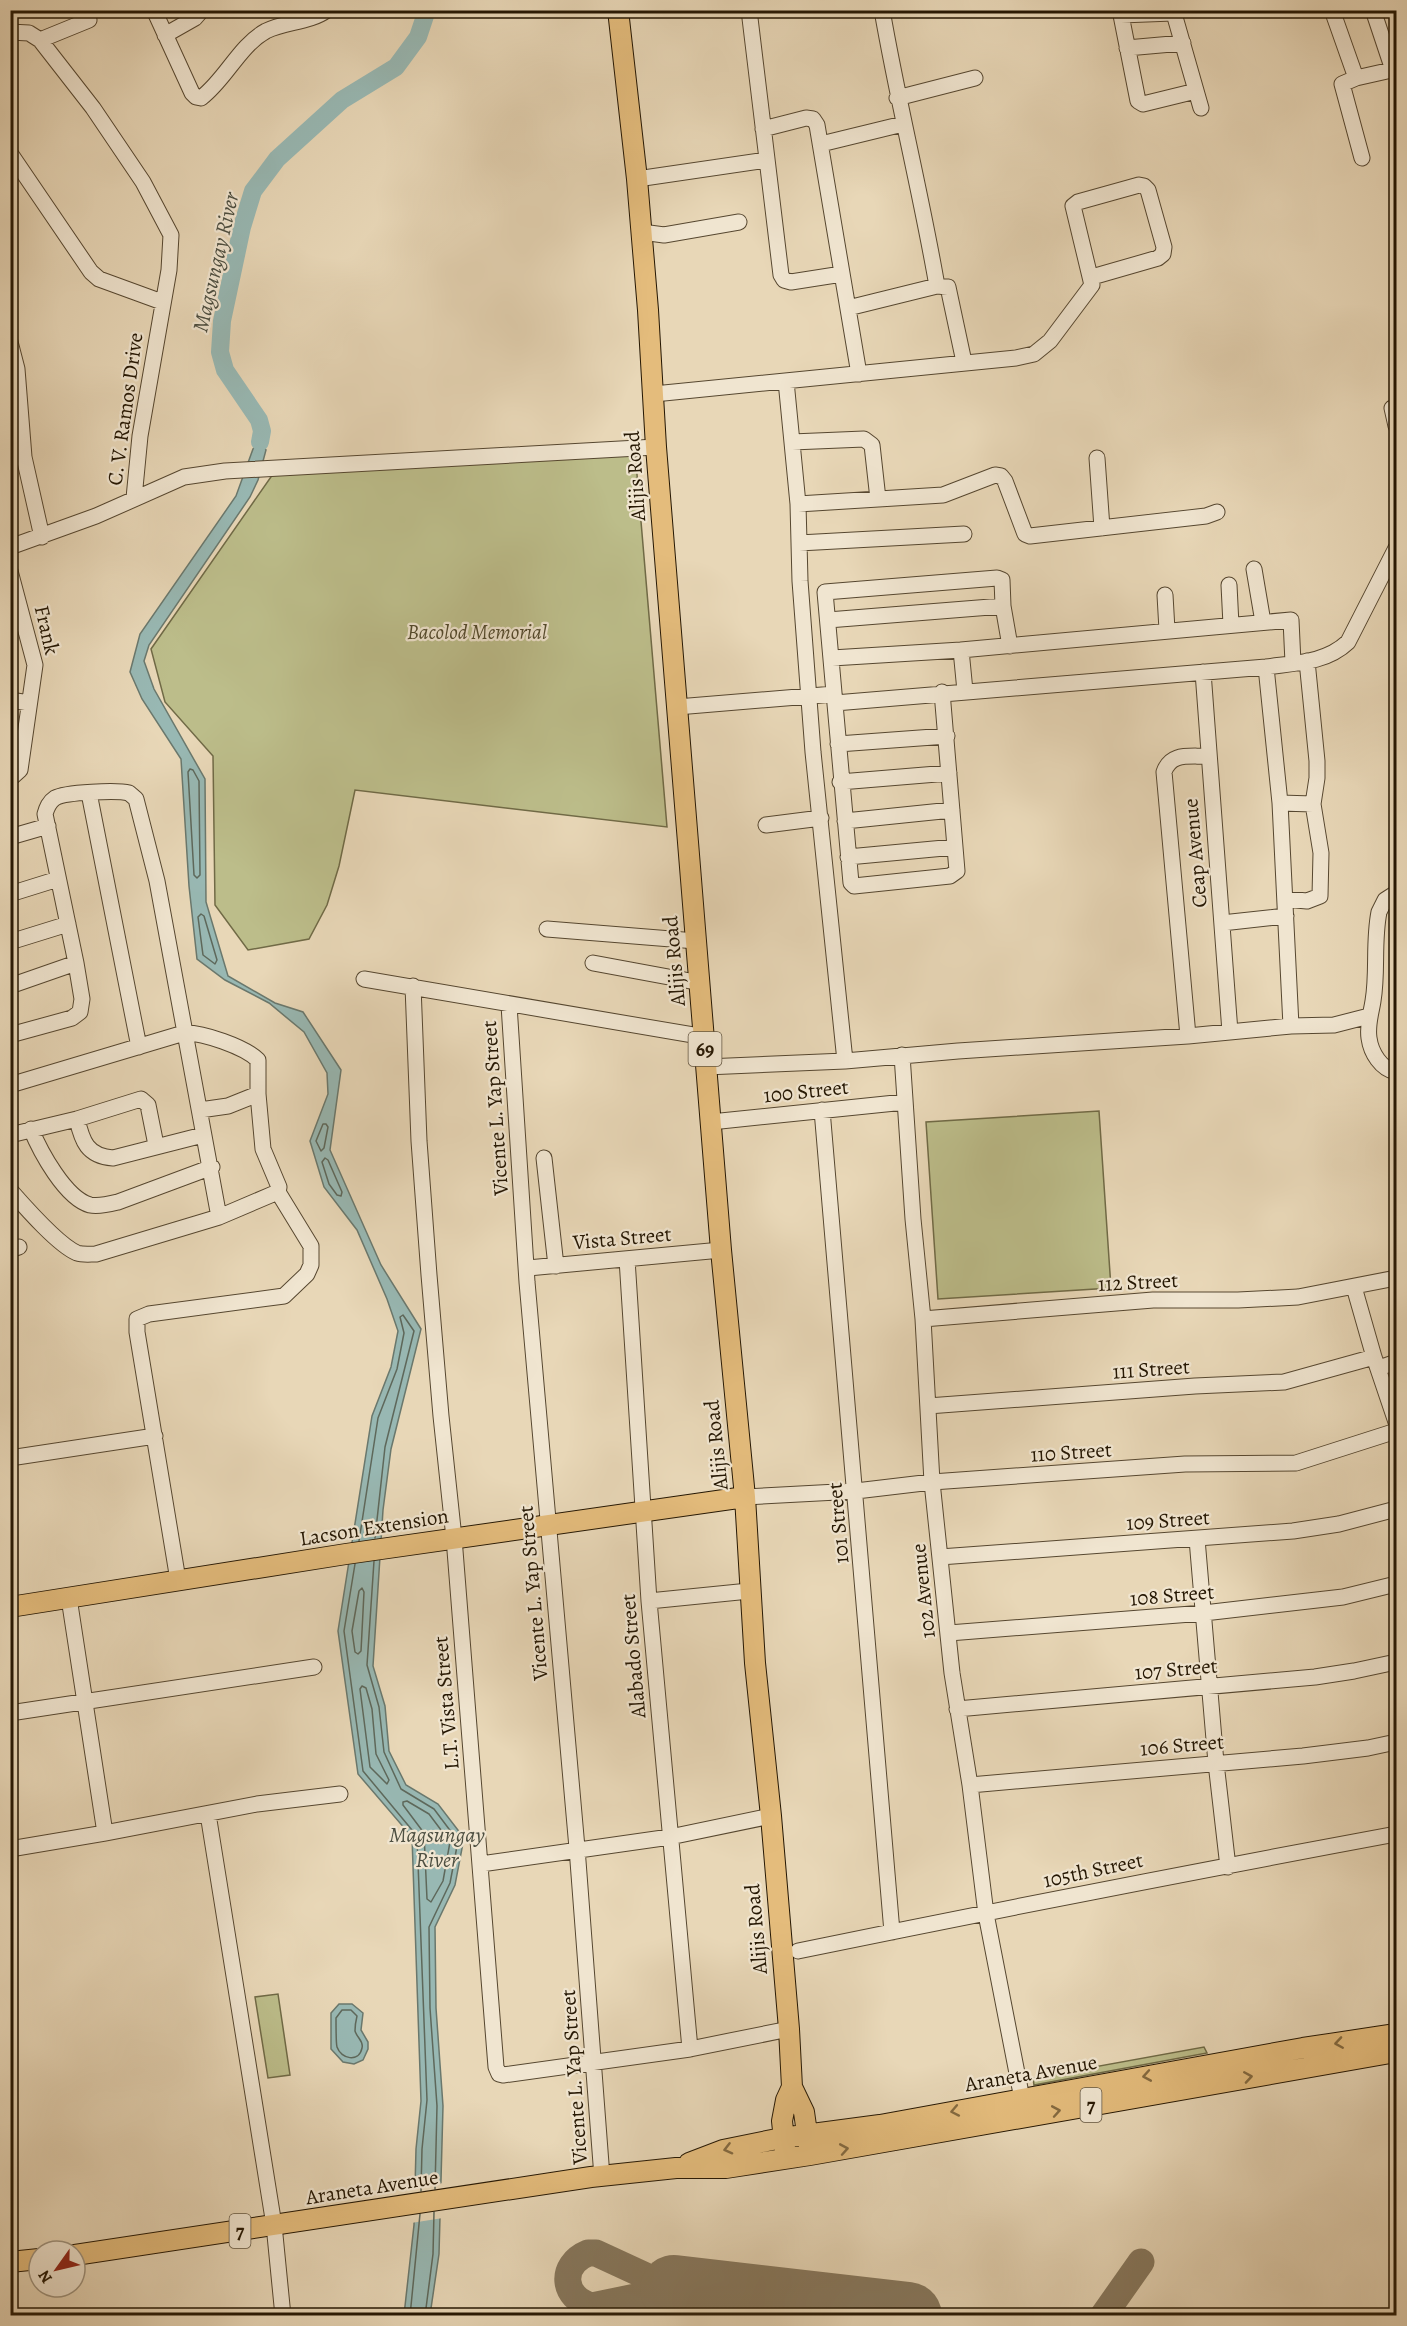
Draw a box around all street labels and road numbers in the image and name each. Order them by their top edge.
street label: C. V. Ramos Drive [100,331,150,487]
street label: Alijis Road [618,429,652,523]
street label: Frank [28,603,66,658]
street label: Ceap Avenue [1176,797,1214,909]
street label: Alijis Road [656,914,692,1008]
street label: Vicente L. Yap Street [475,1019,515,1197]
road number: 69 [688,1032,722,1066]
street label: 100 Street [762,1073,850,1109]
street label: Vista Street [571,1220,673,1256]
street label: 112 Street [1097,1266,1179,1298]
street label: 111 Street [1111,1352,1191,1386]
street label: Alijis Road [697,1398,735,1492]
street label: 110 Street [1029,1435,1113,1469]
street label: 101 Street [821,1481,855,1565]
street label: Lacson Extension [298,1501,450,1553]
street label: 109 Street [1125,1503,1211,1537]
street label: Vicente L. Yap Street [511,1504,555,1683]
street label: 102 Avenue [904,1542,942,1640]
street label: 108 Street [1129,1577,1215,1613]
street label: Alabado Street [614,1593,652,1720]
street label: L.T. Vista Street [426,1635,466,1771]
street label: 107 Street [1133,1651,1219,1687]
street label: 106 Street [1139,1727,1225,1763]
street label: 105th Street [1041,1846,1146,1894]
street label: Alijis Road [738,1882,774,1976]
street label: Vicente L. Yap Street [554,1988,594,2166]
street label: Araneta Avenue [962,2048,1099,2099]
road number: 7 [1080,2088,1102,2122]
street label: Araneta Avenue [303,2163,440,2211]
road number: 7 [230,2214,250,2248]

